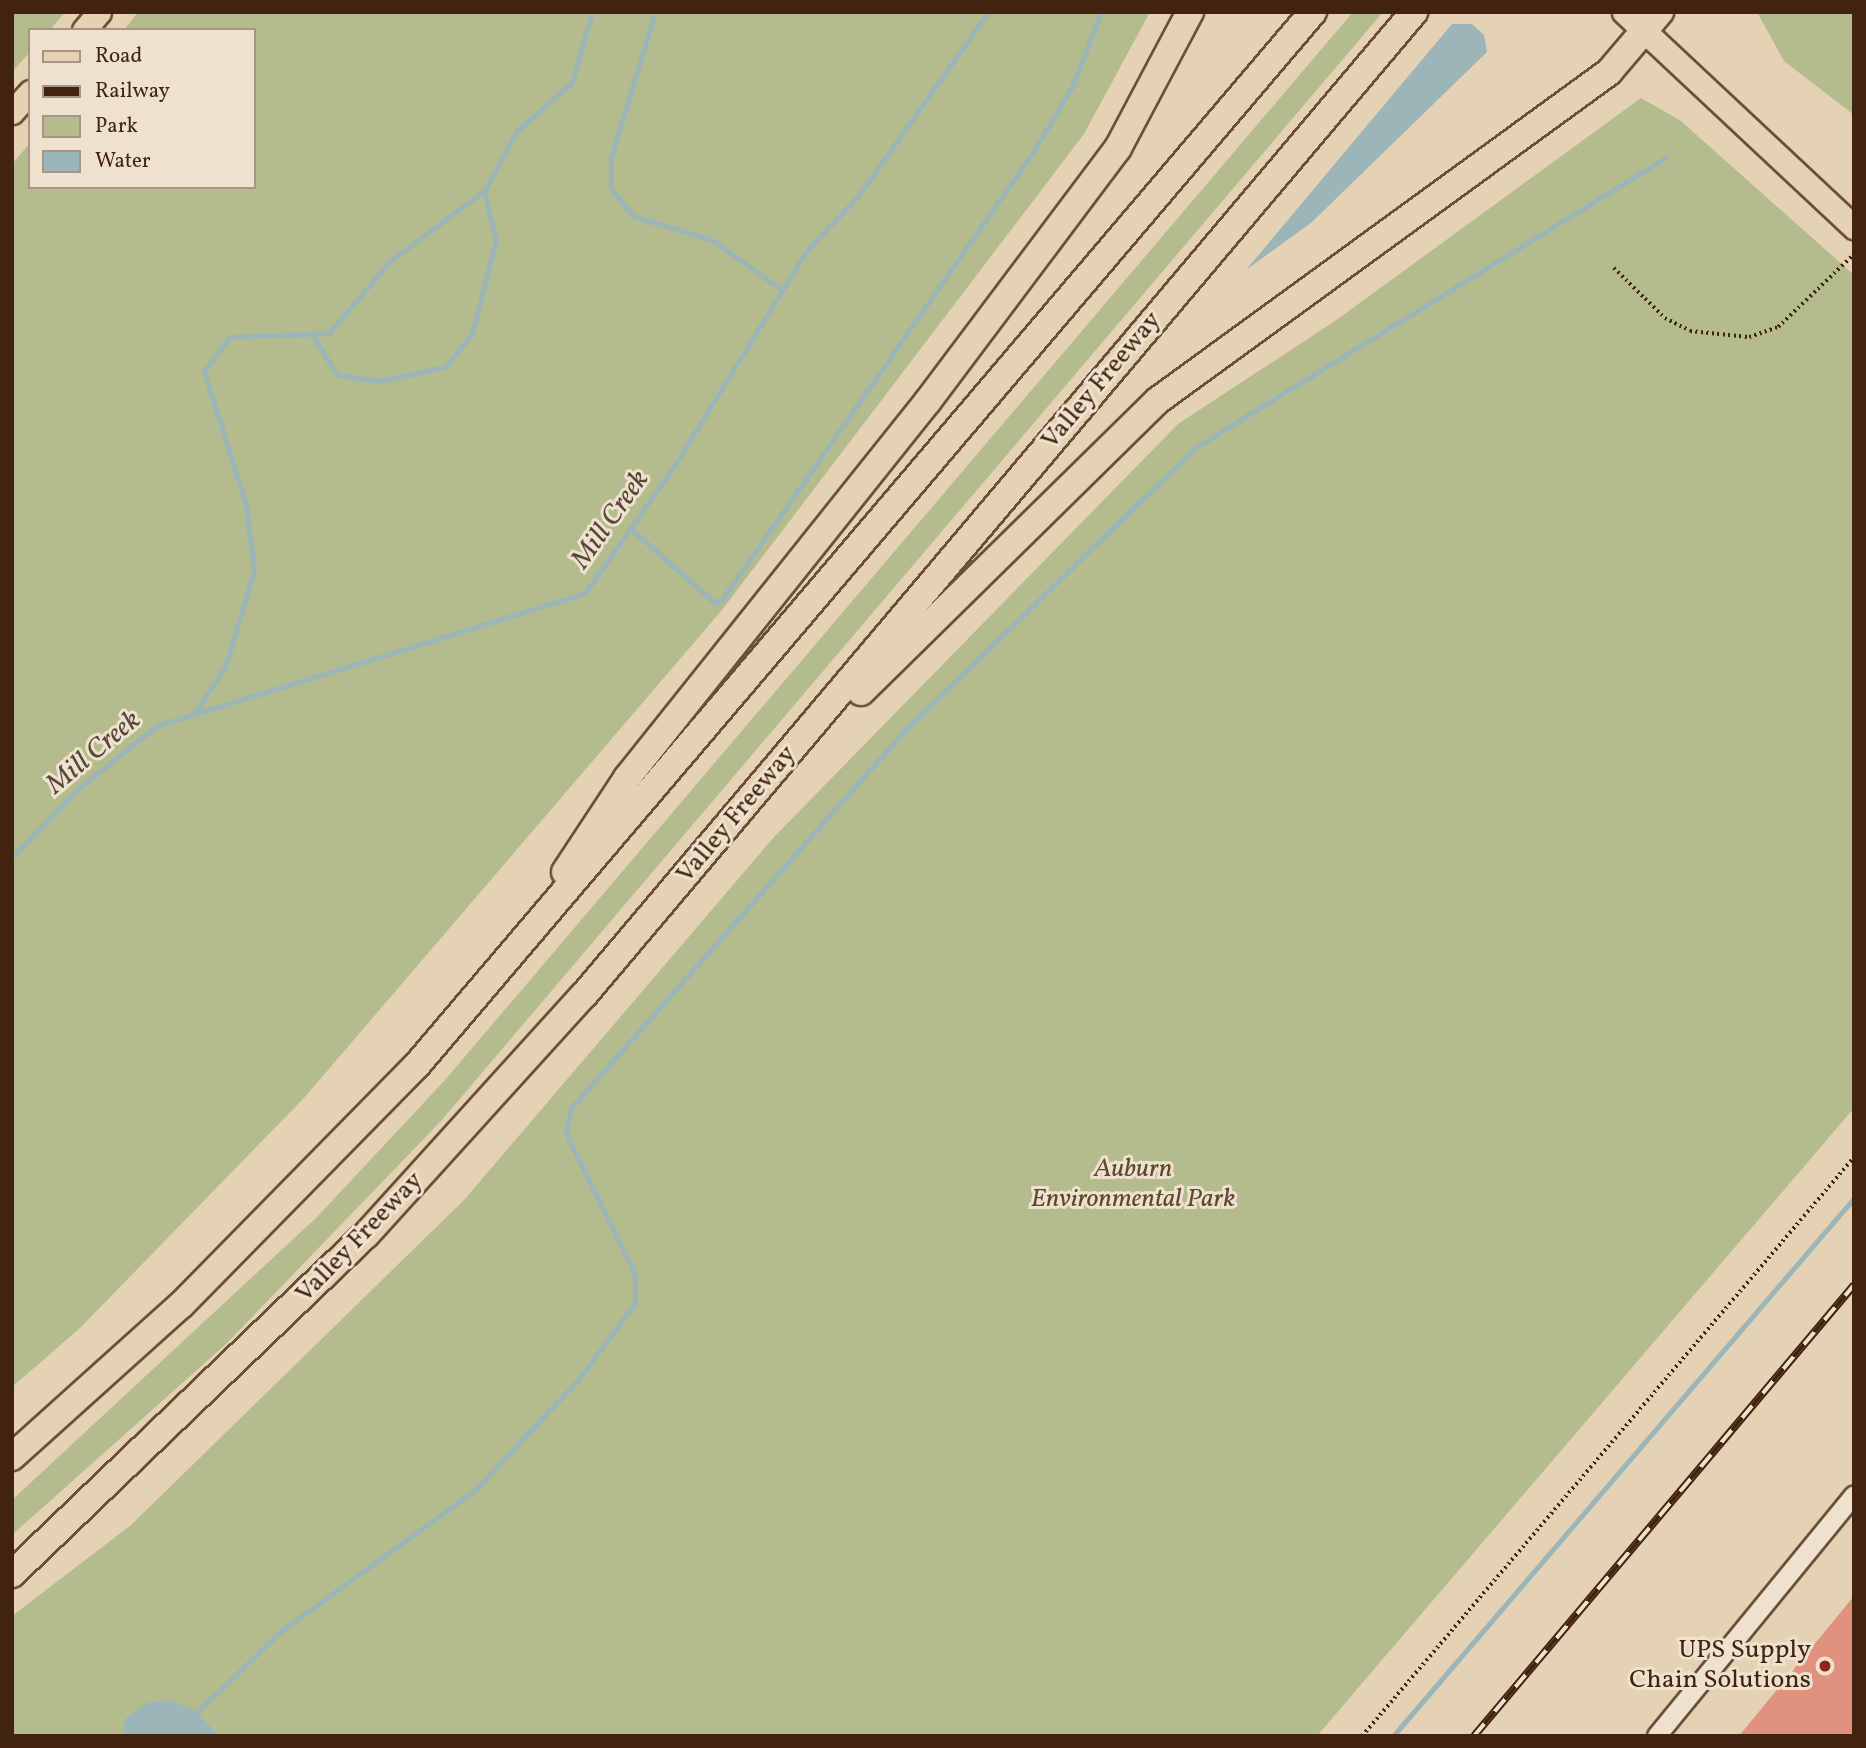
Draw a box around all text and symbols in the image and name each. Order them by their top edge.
legend [28,28,256,189]
text: Road [95,42,142,71]
text: Railway [95,77,170,106]
text: Park [95,112,138,141]
text: Water [95,147,151,176]
street label: Valley Freeway [1035,306,1169,456]
water label: Mill Creek [565,464,657,576]
water label: Mill Creek [40,704,148,802]
street label: Valley Freeway [670,740,804,890]
park label: Auburn Environmental Park [1031,1154,1235,1216]
street label: Valley Freeway [289,1166,431,1310]
place label: UPS Supply Chain Solutions [1629,1635,1811,1696]
marker: UPS Supply Chain Solutions [1817,1658,1833,1674]

